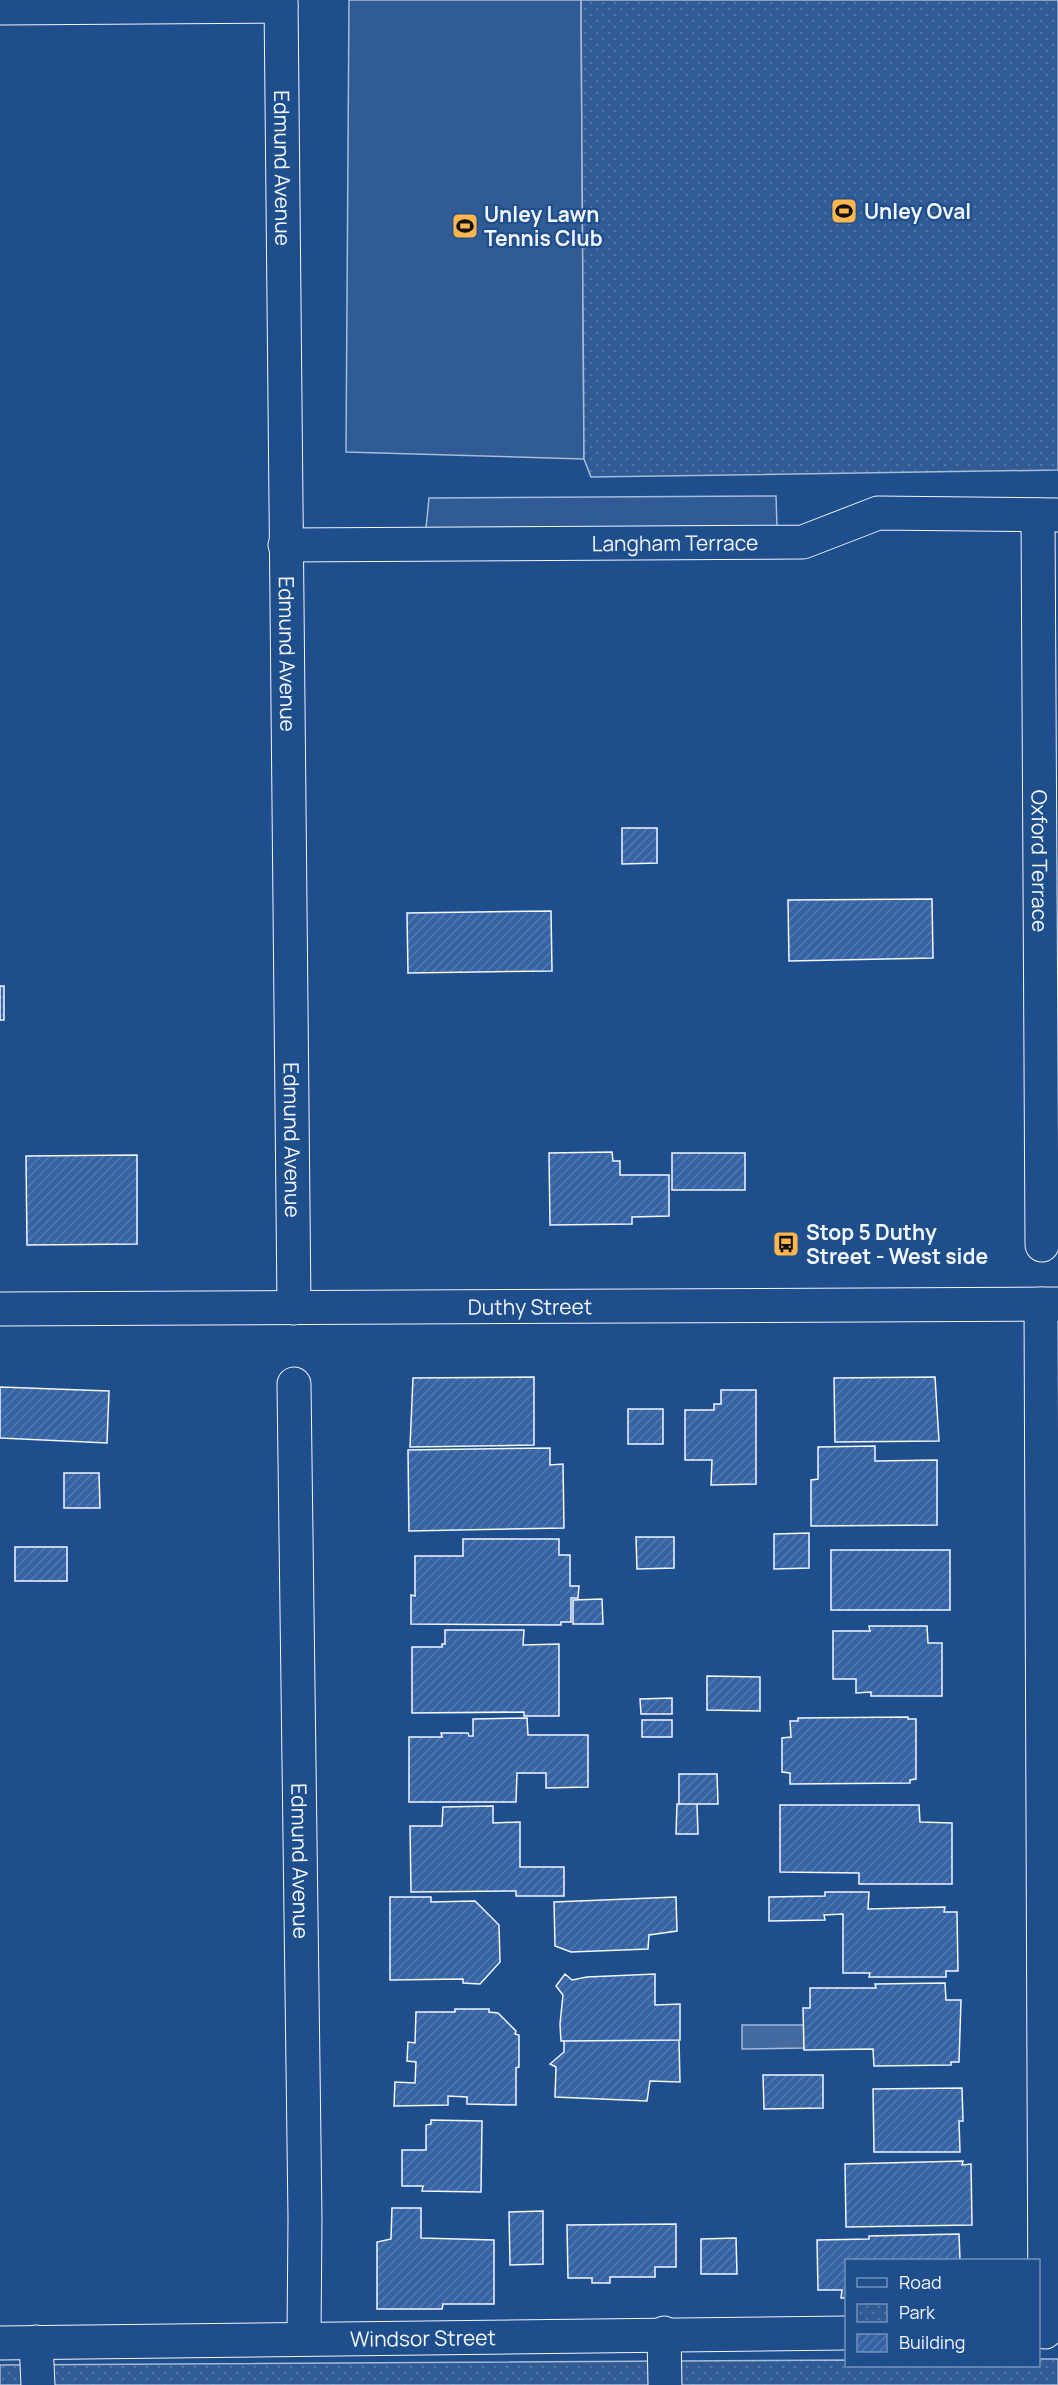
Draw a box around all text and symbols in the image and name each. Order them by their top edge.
street label: Edmund Avenue [268,90,297,246]
sports icon: Unley Oval [829,196,859,226]
place label: Unley Oval [864,197,971,225]
place label: Unley Lawn Tennis Club [484,200,603,252]
sports icon: Unley Lawn Tennis Club [450,211,480,241]
street label: Langham Terrace [592,528,758,557]
street label: Edmund Avenue [273,576,302,732]
street label: Oxford Terrace [1026,790,1054,932]
street label: Edmund Avenue [278,1062,307,1218]
place label: Stop 5 Duthy Street - West side [806,1218,988,1270]
bus stop icon: Stop 5 Duthy Street - West side [771,1229,801,1259]
street label: Duthy Street [468,1292,592,1321]
street label: Edmund Avenue [285,1783,315,1939]
legend [845,2259,1040,2367]
text: Road [899,2270,942,2294]
text: Park [899,2300,936,2324]
street label: Windsor Street [350,2323,496,2353]
text: Building [899,2330,965,2354]

